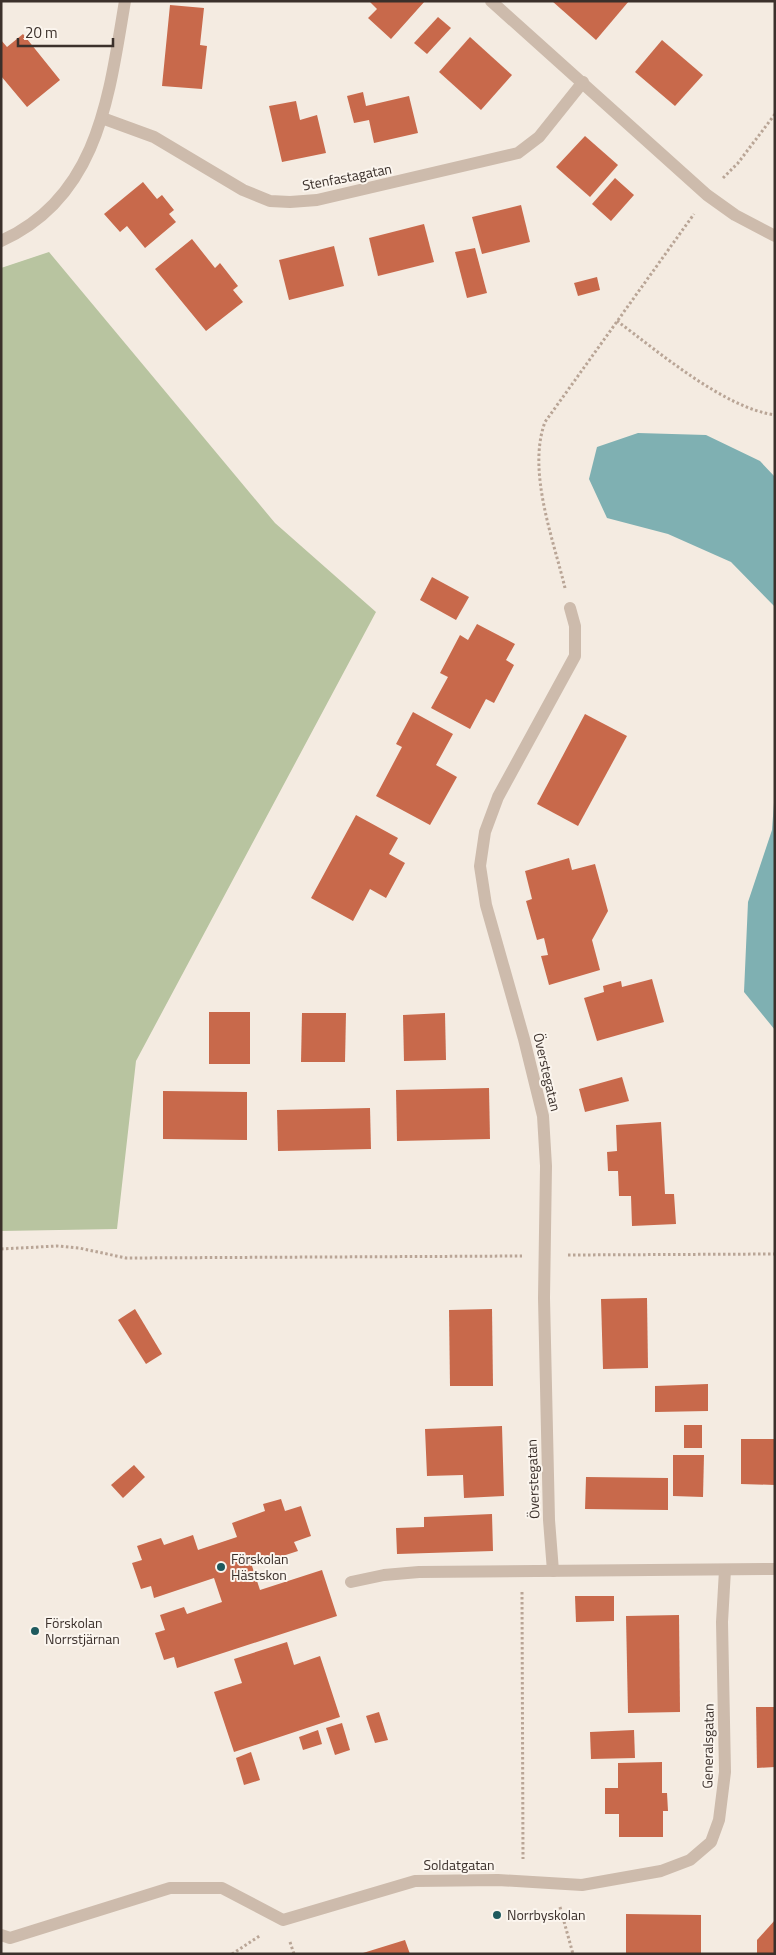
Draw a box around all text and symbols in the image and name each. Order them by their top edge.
scale bar [18,15,112,47]
text: 20 m [25,21,58,44]
street label: Stenfastagatan [300,158,393,195]
street label: Överstegatan [528,1031,567,1113]
street label: Överstegatan [521,1439,544,1519]
place label: Förskolan Hästskon [231,1548,289,1585]
marker: Förskolan Hästskon [215,1561,227,1573]
place label: Förskolan Norrstjärnan [45,1612,120,1649]
marker: Förskolan Norrstjärnan [29,1625,41,1637]
street label: Generalsgatan [696,1703,719,1789]
street label: Soldatgatan [423,1854,495,1875]
place label: Norrbyskolan [507,1904,586,1925]
marker: Norrbyskolan [491,1909,503,1921]

